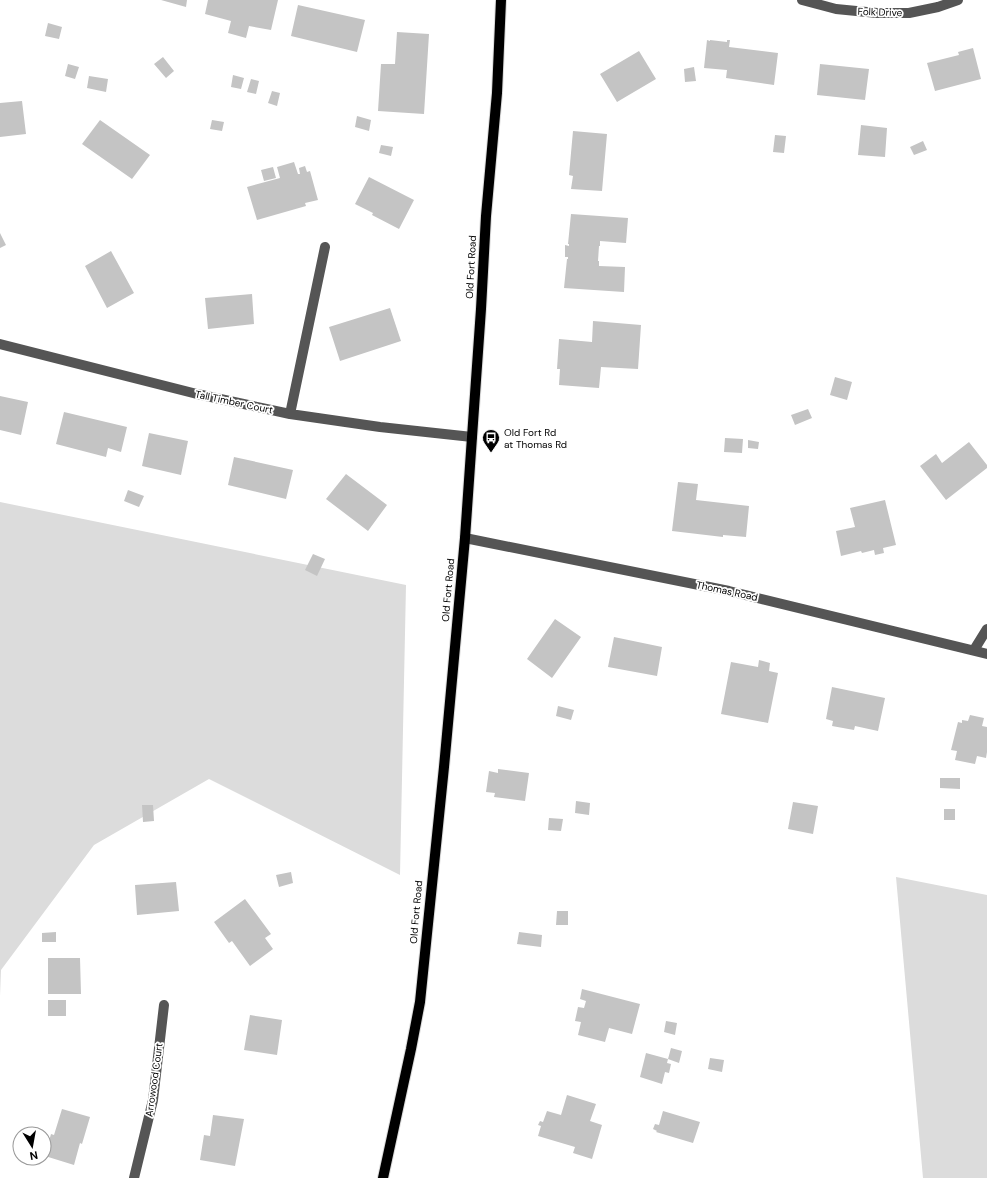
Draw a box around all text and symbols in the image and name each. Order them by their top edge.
street label: Folk Drive [857,5,903,19]
street label: Old Fort Road [463,235,479,299]
street label: Tall Timber Court [194,387,274,417]
place label: Old Fort Rd at Thomas Rd [504,426,567,451]
bus stop icon: Old Fort Rd at Thomas Rd [481,428,501,453]
street label: Old Fort Road [439,558,457,622]
street label: Thomas Road [695,578,759,604]
street label: Old Fort Road [407,880,425,944]
street label: Arrowood Court [142,1042,166,1118]
north arrow [12,1126,52,1166]
text: N [29,1148,39,1163]

